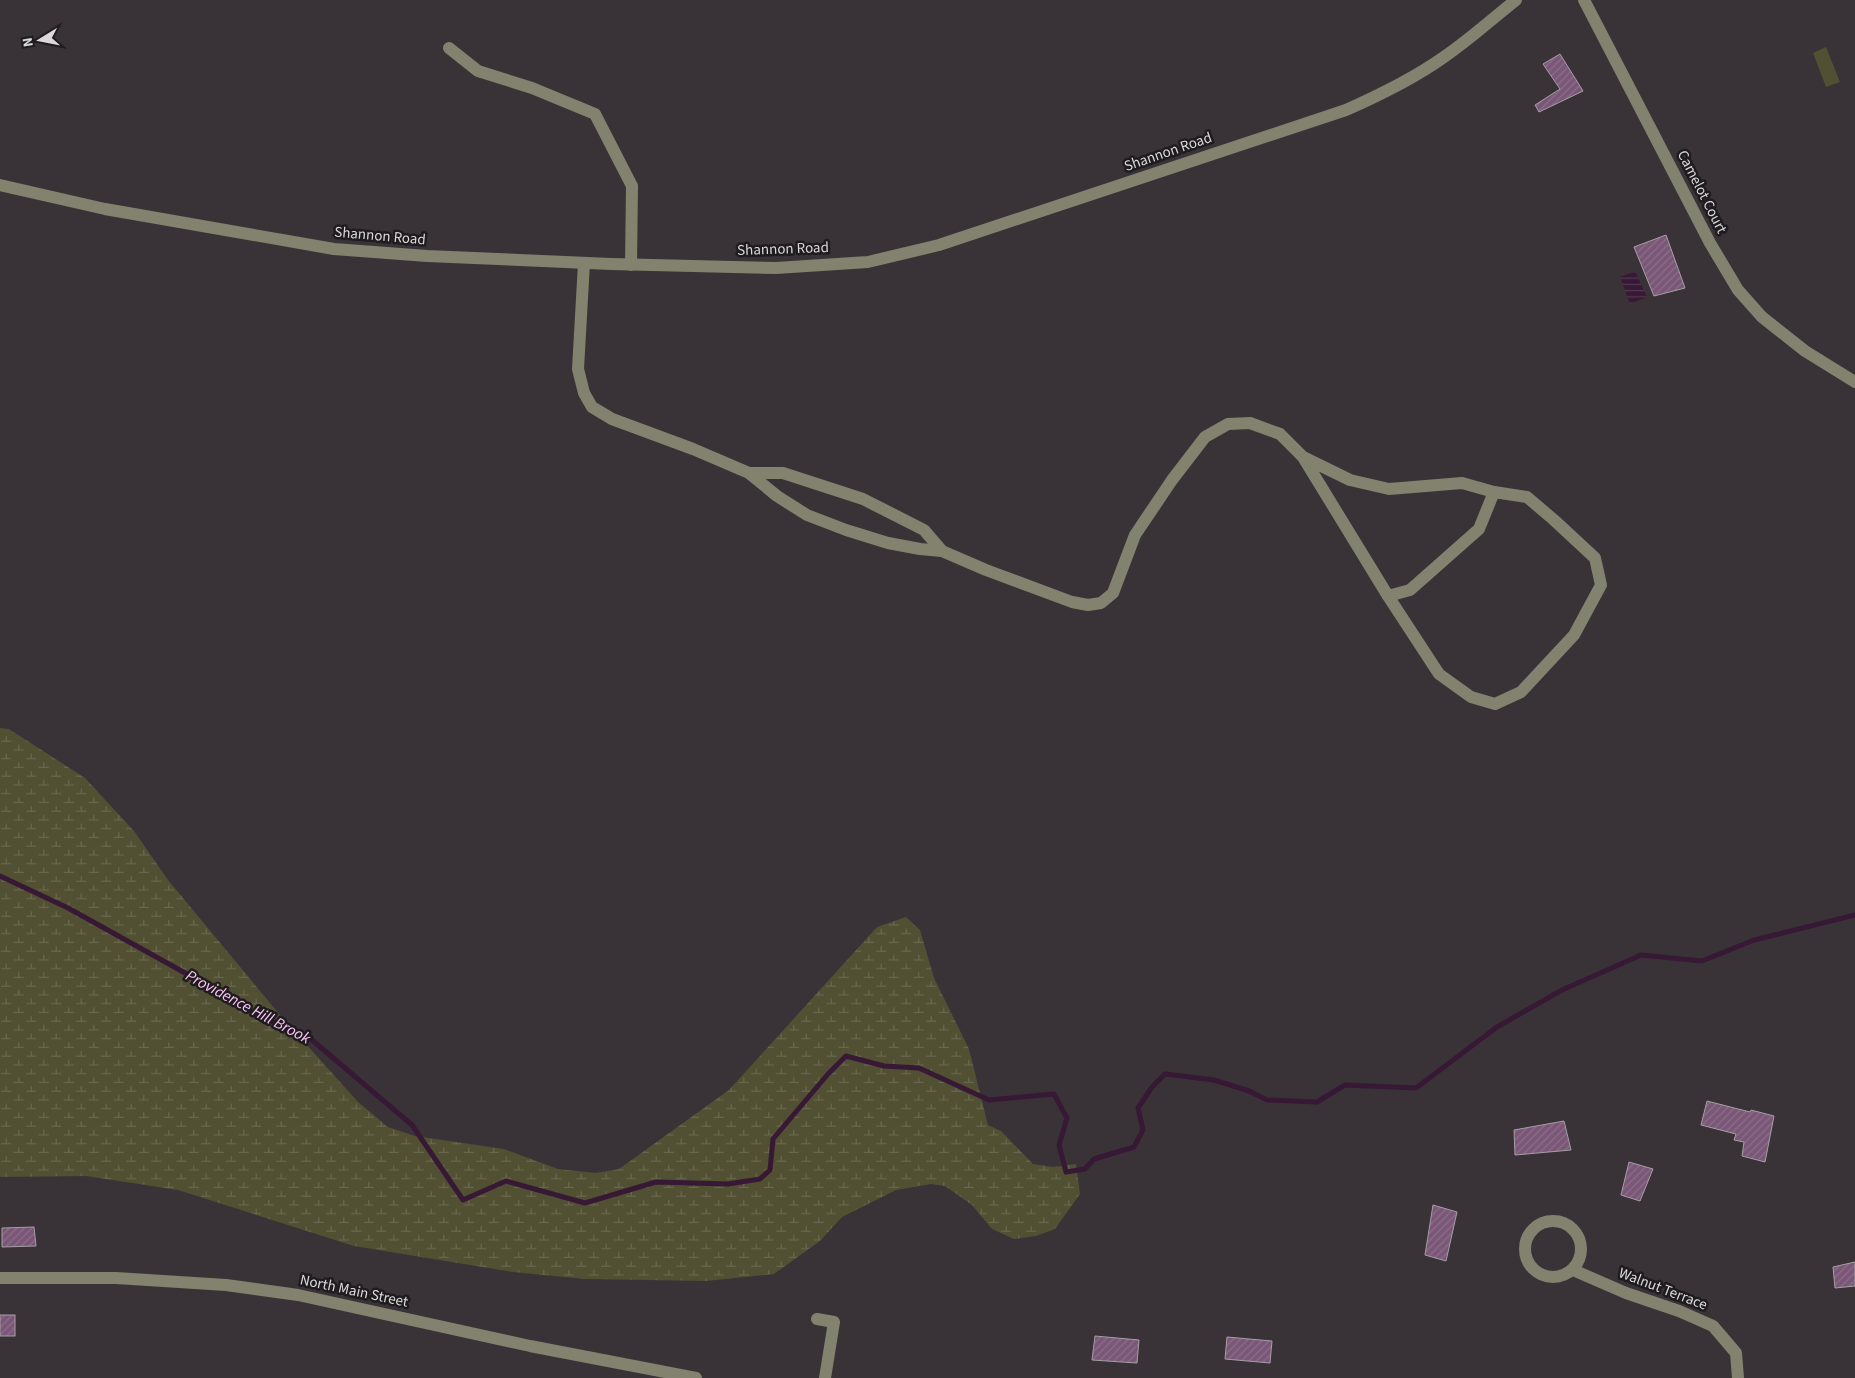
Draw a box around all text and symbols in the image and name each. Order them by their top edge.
north arrow [15,15,65,65]
text: N [18,36,39,48]
street label: Shannon Road [1121,127,1215,177]
street label: Camelot Court [1672,147,1732,237]
street label: Shannon Road [333,222,427,250]
street label: Shannon Road [737,237,829,261]
water label: Providence Hill Brook [182,965,315,1049]
street label: Walnut Terrace [1616,1262,1710,1316]
street label: North Main Street [298,1269,410,1313]

